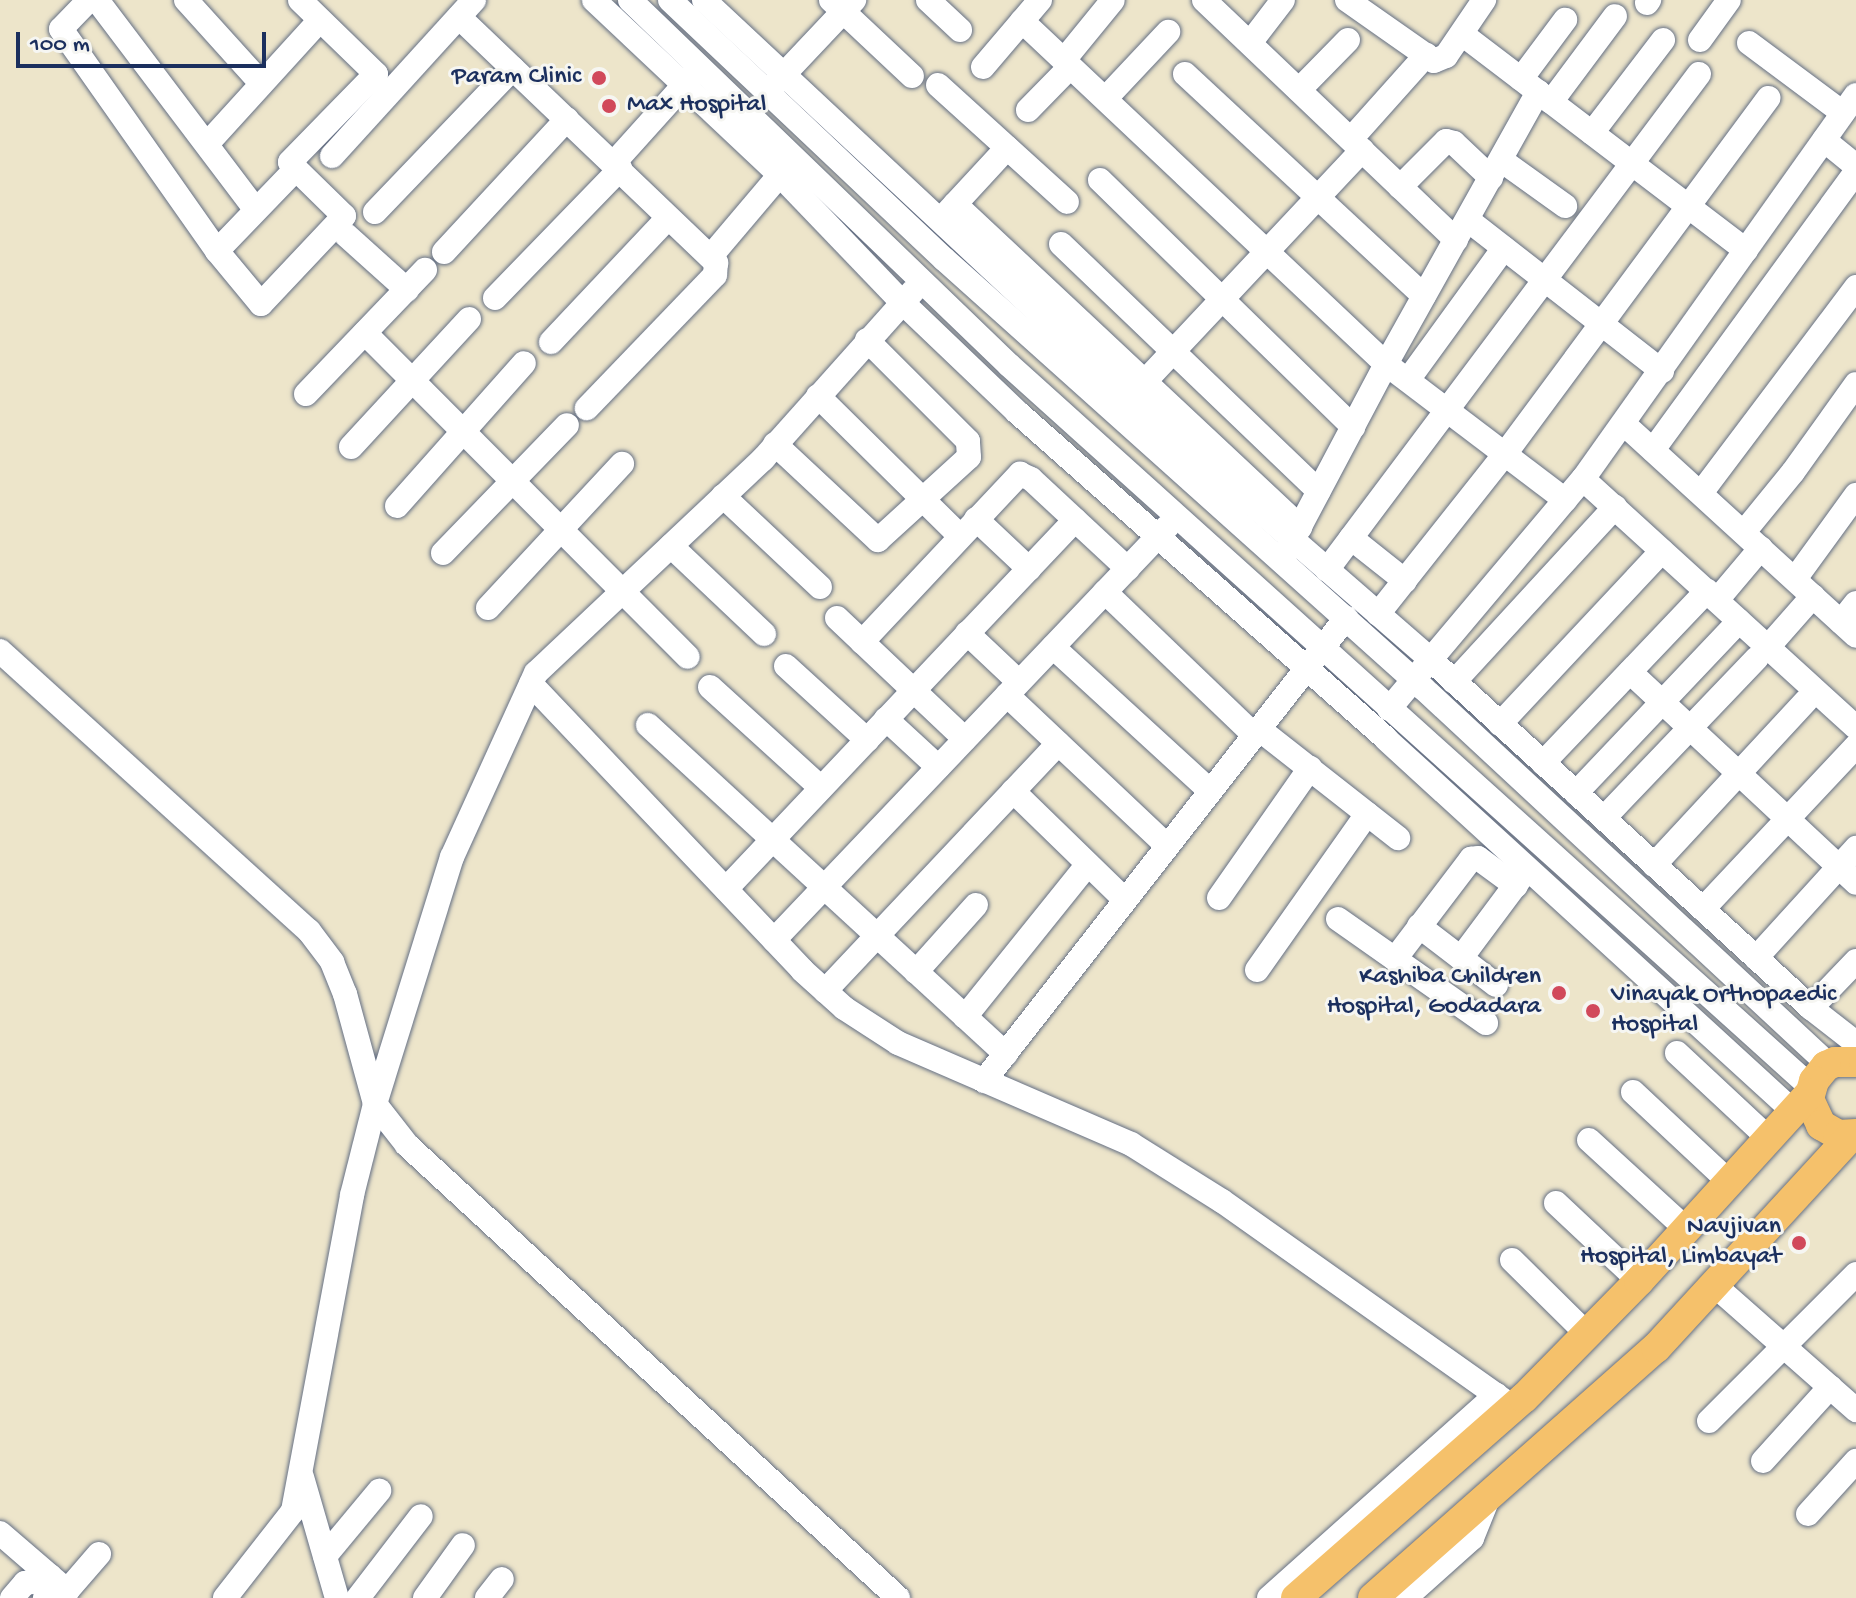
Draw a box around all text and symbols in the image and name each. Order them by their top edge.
scale bar [20,16,270,66]
text: 100 m [30,31,90,60]
place label: Param Clinic [452,62,581,94]
marker: Param Clinic [588,67,610,89]
place label: Max Hospital [627,90,766,122]
marker: Max Hospital [598,95,620,117]
place label: Kashiba Children Hospital, Godadara [1327,962,1541,1024]
place label: Vinayak Orthopaedic Hospital [1611,980,1836,1042]
marker: Kashiba Children Hospital, Godadara [1548,982,1570,1004]
marker: Vinayak Orthopaedic Hospital [1582,1000,1604,1022]
place label: Navjivan Hospital, Limbayat [1580,1212,1781,1274]
marker: Navjivan Hospital, Limbayat [1788,1232,1810,1254]

